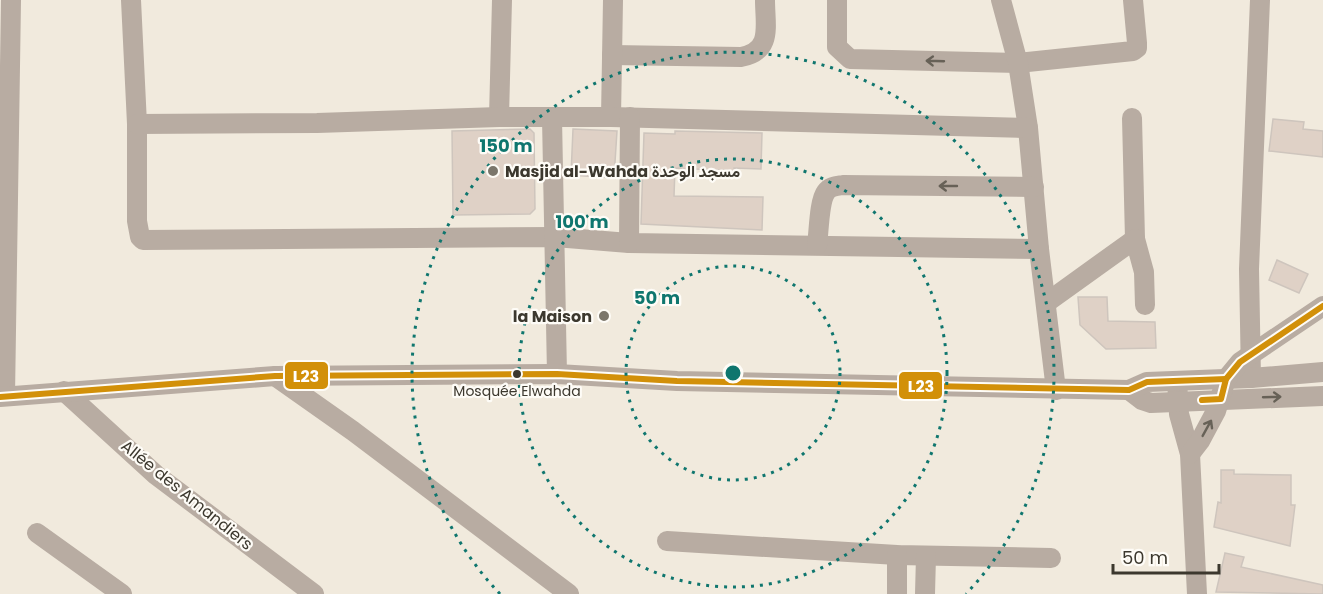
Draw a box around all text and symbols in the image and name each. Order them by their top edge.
one-way arrow [925,55,945,66]
text: 150 m [479,133,533,158]
place label: Masjid al-Wahda مسجد الوحدة [505,160,741,183]
marker: Masjid al-Wahda مسجد الوحدة [486,164,500,178]
one-way arrow [939,180,959,192]
text: 100 m [555,209,609,234]
text: 50 m [634,285,680,310]
place label: la Maison [513,305,592,328]
marker: la Maison [597,309,611,323]
line badge: L23 [284,361,329,390]
centre of rings [723,363,743,383]
text: L23 [293,365,319,388]
marker: Mosquée Elwahda [511,368,523,380]
line badge: L23 [898,371,943,400]
text: L23 [908,375,934,398]
place label: Mosquée Elwahda [453,381,581,401]
one-way arrow [1262,391,1282,403]
one-way arrow [1202,419,1213,437]
street label: Allée des Amandiers [116,435,258,555]
scale bar [1113,537,1220,575]
text: 50 m [1122,545,1168,570]

